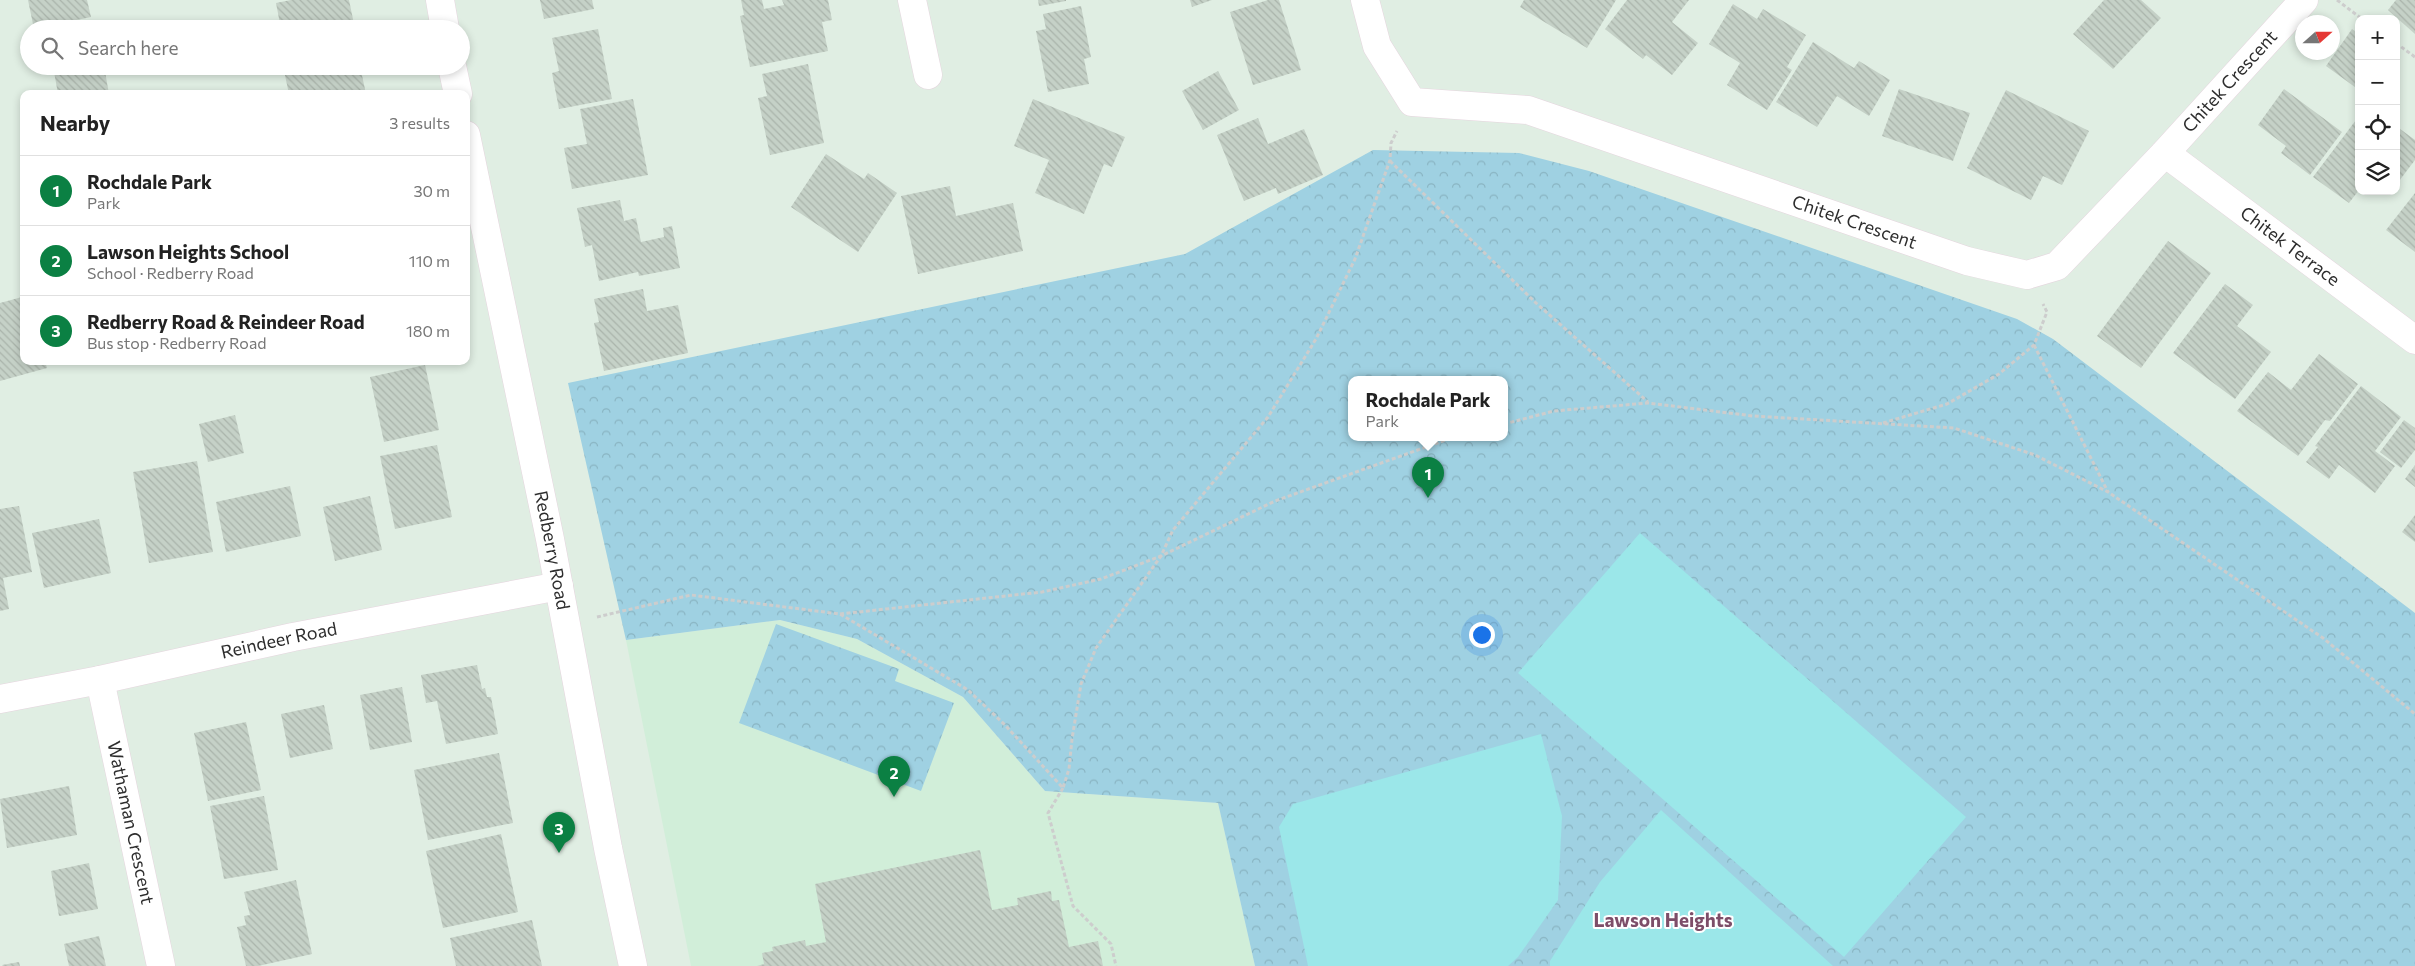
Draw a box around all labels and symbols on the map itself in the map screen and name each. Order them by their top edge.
north arrow [2295,15,2340,60]
street label: Chitek Crescent [2177,25,2281,136]
street label: Chitek Crescent [1789,190,1920,253]
street label: Chitek Terrace [2236,201,2345,290]
pin: 1 [1412,457,1444,498]
street label: Redberry Road [530,489,575,611]
street label: Reindeer Road [219,617,339,663]
your location [1469,622,1495,648]
street label: Wathaman Crescent [103,739,160,906]
pin: 2 [878,756,910,797]
pin: 3 [543,812,575,853]
district label: Lawson Heights [1593,908,1733,931]

